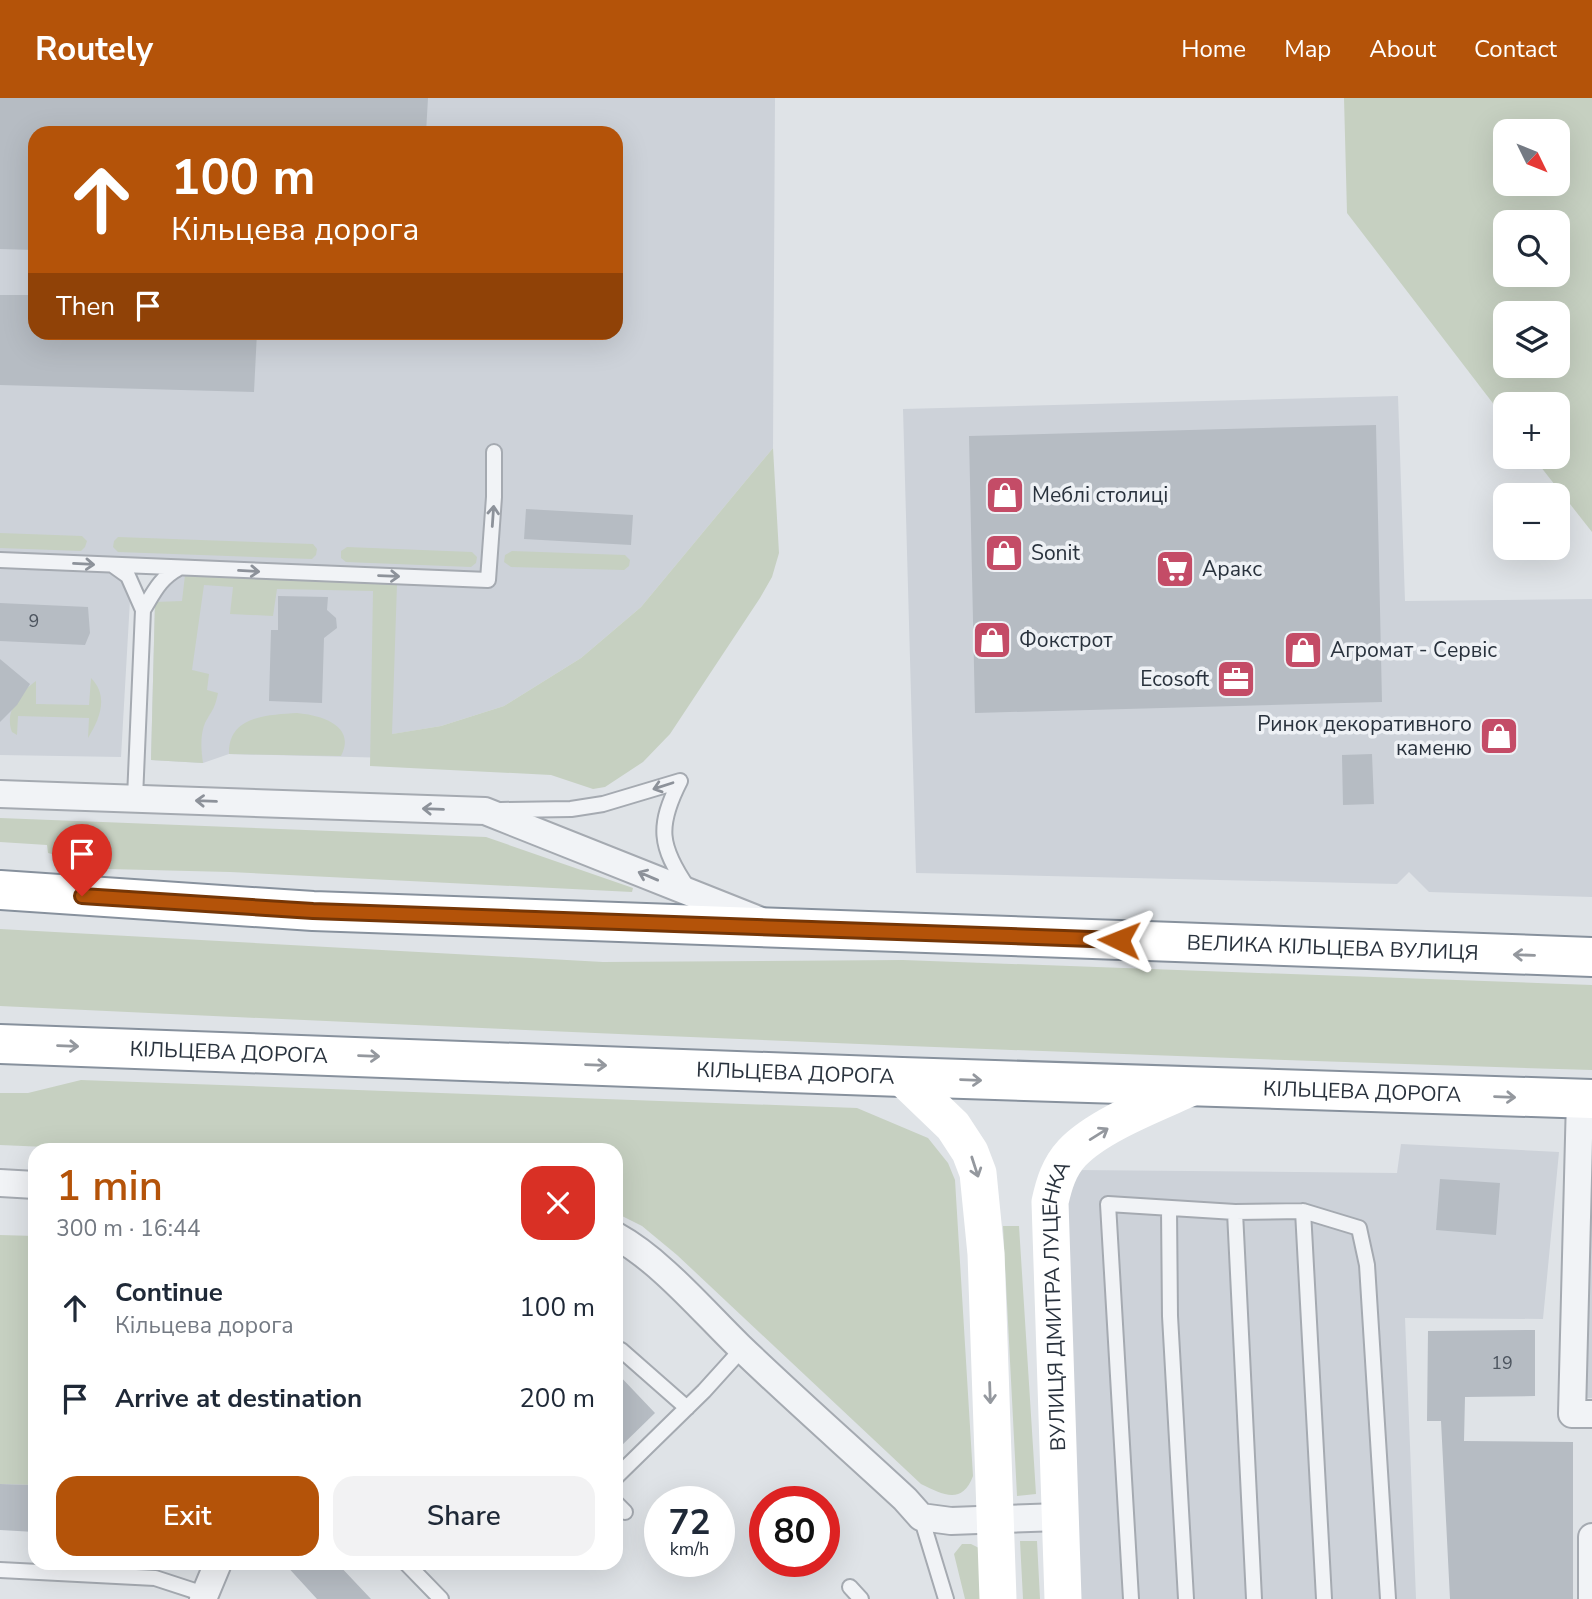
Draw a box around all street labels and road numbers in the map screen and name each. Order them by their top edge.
street label: ВЕЛИКА КІЛЬЦЕВА ВУЛИЦЯ [1186,928,1479,967]
street label: КІЛЬЦЕВА ДОРОГА [129,1035,328,1070]
street label: КІЛЬЦЕВА ДОРОГА [696,1055,895,1091]
street label: КІЛЬЦЕВА ДОРОГА [1263,1075,1462,1109]
street label: ВУЛИЦЯ ДМИТРА ЛУЦЕНКА [1036,1156,1077,1451]

